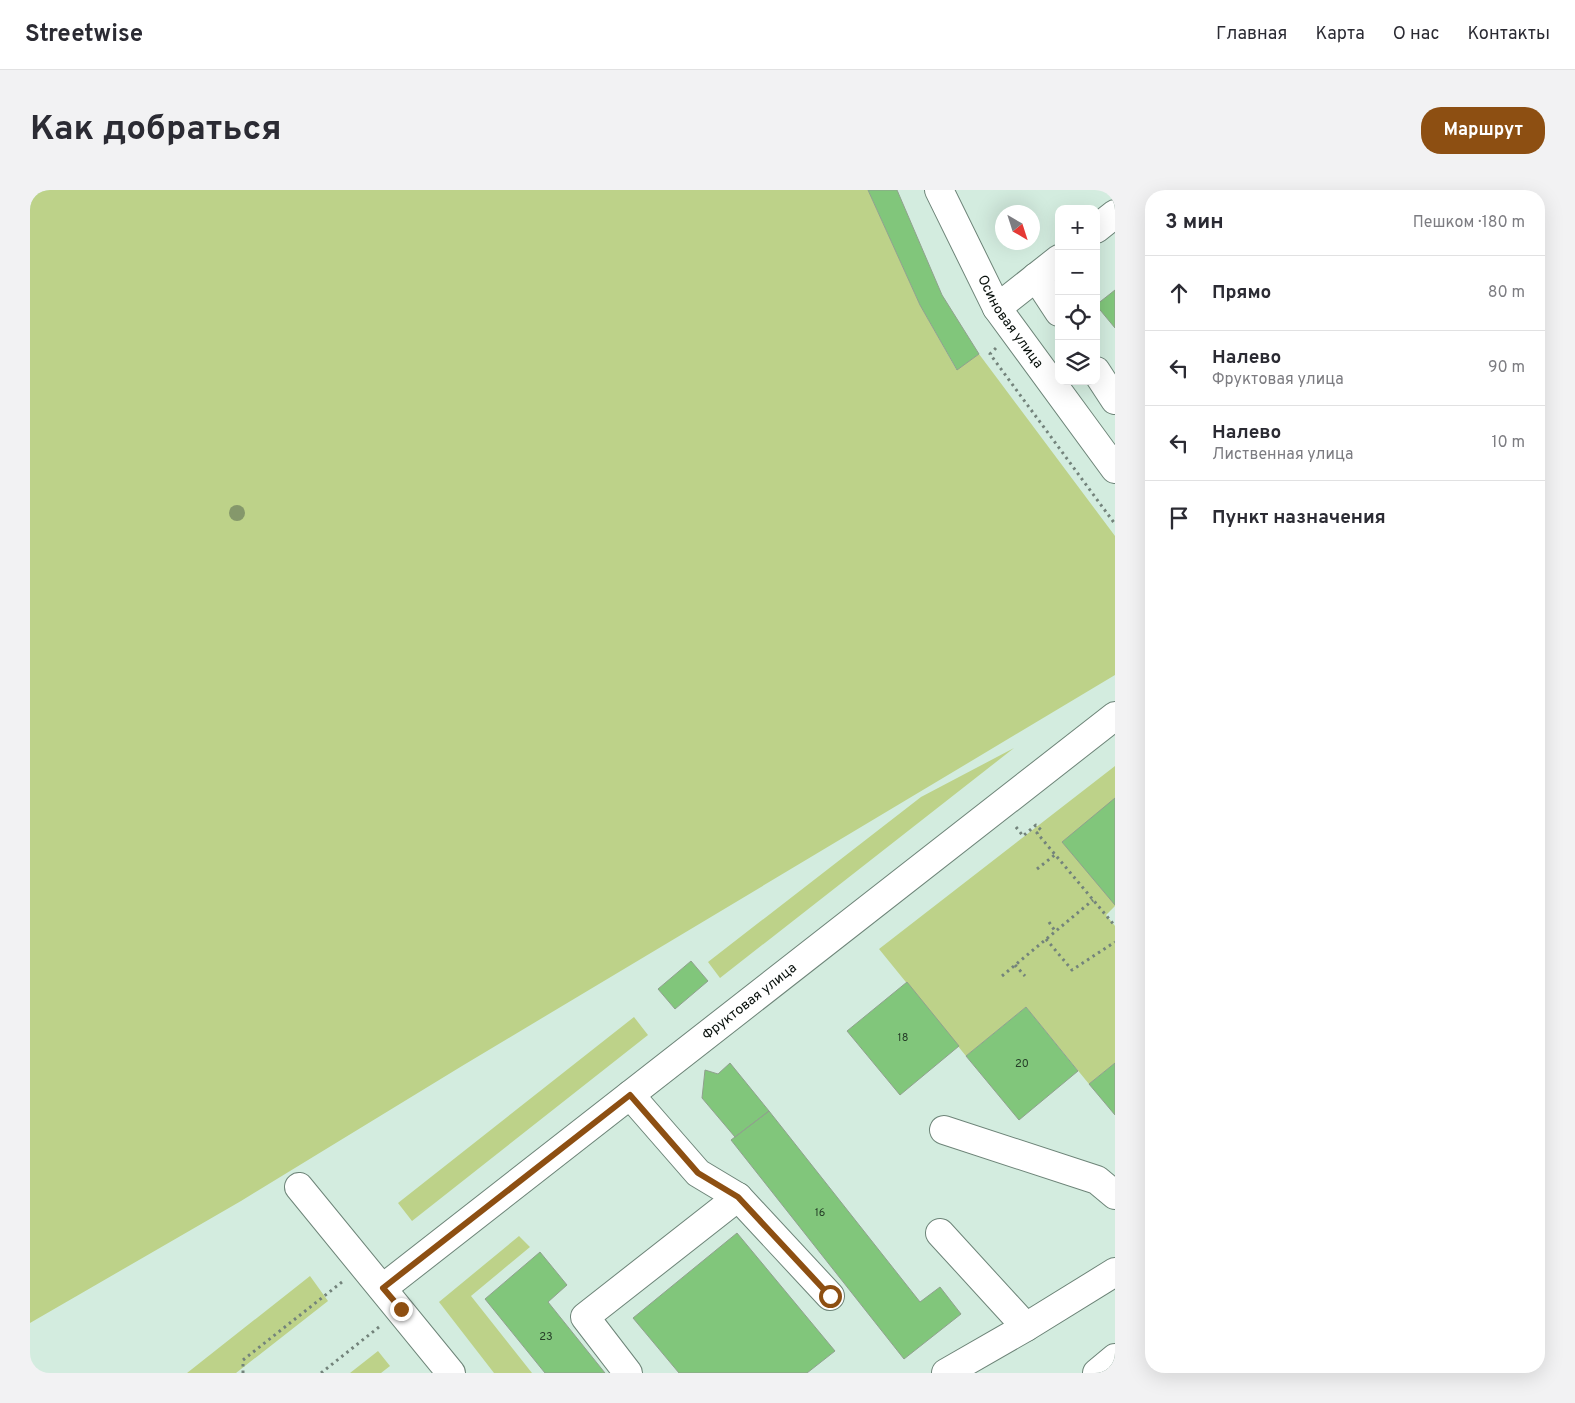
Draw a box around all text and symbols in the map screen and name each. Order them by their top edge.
text: Streetwise [25,20,143,50]
text: Главная [1216,23,1287,46]
text: Карта [1315,23,1365,46]
text: О нас [1393,23,1439,46]
text: Контакты [1467,23,1550,46]
button: Маршрут [1421,107,1545,154]
text: Как добраться [30,108,282,152]
north arrow [995,205,1040,250]
map controls [1055,205,1100,385]
button: + [1055,205,1100,250]
text: 3 мин [1165,209,1224,236]
text: Пешком · 180 m [1413,213,1525,233]
button: − [1055,250,1100,295]
street label: Осиновая улица [974,272,1047,372]
icon: ahead [1165,279,1193,307]
text: Прямо [1212,281,1271,305]
text: 80 m [1488,283,1525,303]
button: locate [1055,295,1100,340]
button: layers [1055,340,1100,385]
text: Налево [1212,346,1281,370]
icon: left [1165,354,1193,382]
text: 90 m [1488,358,1525,378]
text: Фруктовая улица [1212,370,1344,390]
text: Налево [1212,421,1281,445]
icon: left [1165,429,1193,457]
text: 10 m [1491,433,1525,453]
text: Лиственная улица [1212,445,1353,465]
icon: arrive [1165,504,1193,532]
text: Пункт назначения [1212,506,1386,530]
street label: Фруктовая улица [699,959,800,1044]
house number: 18 [898,1031,908,1045]
house number: 20 [1015,1057,1029,1071]
house number: 16 [815,1206,825,1220]
route start [819,1285,842,1308]
route end [390,1298,413,1321]
house number: 23 [539,1330,553,1344]

